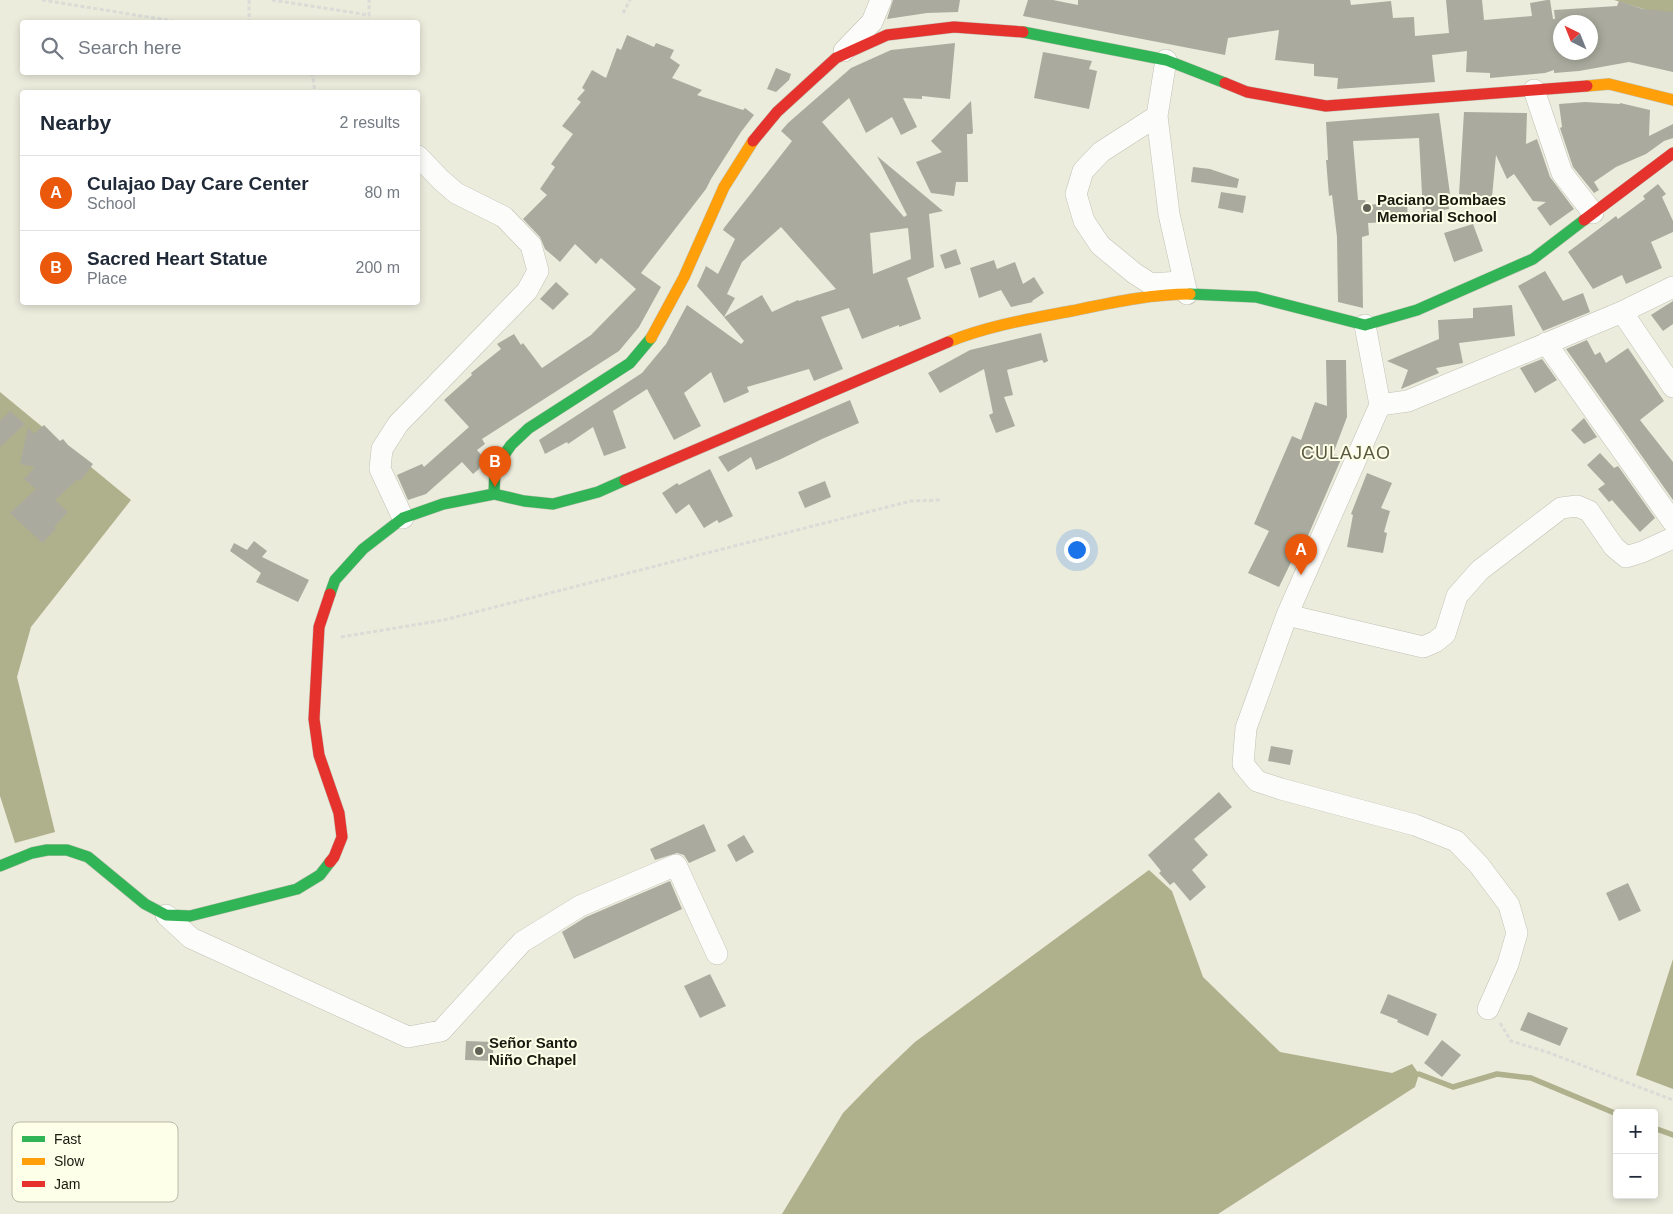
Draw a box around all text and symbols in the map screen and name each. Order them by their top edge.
north arrow [1553,15,1598,60]
search box [20,20,420,75]
icon: search [38,34,66,62]
text: Search here [78,37,182,58]
text: Nearby [40,111,111,134]
text: 2 results [340,114,400,131]
text: Culajao Day Care Center [87,173,309,194]
text: A [50,184,62,201]
text: 80 m [364,184,400,201]
place label: Paciano Bombaes Memorial School [1377,191,1506,225]
text: School [87,195,136,212]
marker: Paciano Bombaes Memorial School [1361,202,1373,214]
text: Sacred Heart Statue [87,248,268,269]
text: B [50,259,62,276]
text: 200 m [356,259,400,276]
text: Place [87,270,127,287]
district label: CULAJAO [1301,443,1391,463]
pin: B [479,446,511,487]
pin: A [1285,534,1317,575]
your location [1064,537,1090,563]
place label: Señor Santo Niño Chapel [489,1034,577,1068]
marker: Señor Santo Niño Chapel [473,1045,485,1057]
map controls [1613,1109,1658,1199]
button: + [1613,1109,1658,1154]
legend [12,1122,178,1202]
text: Fast [54,1131,81,1147]
text: Slow [54,1153,85,1169]
button: − [1613,1154,1658,1199]
text: Jam [54,1176,80,1192]

